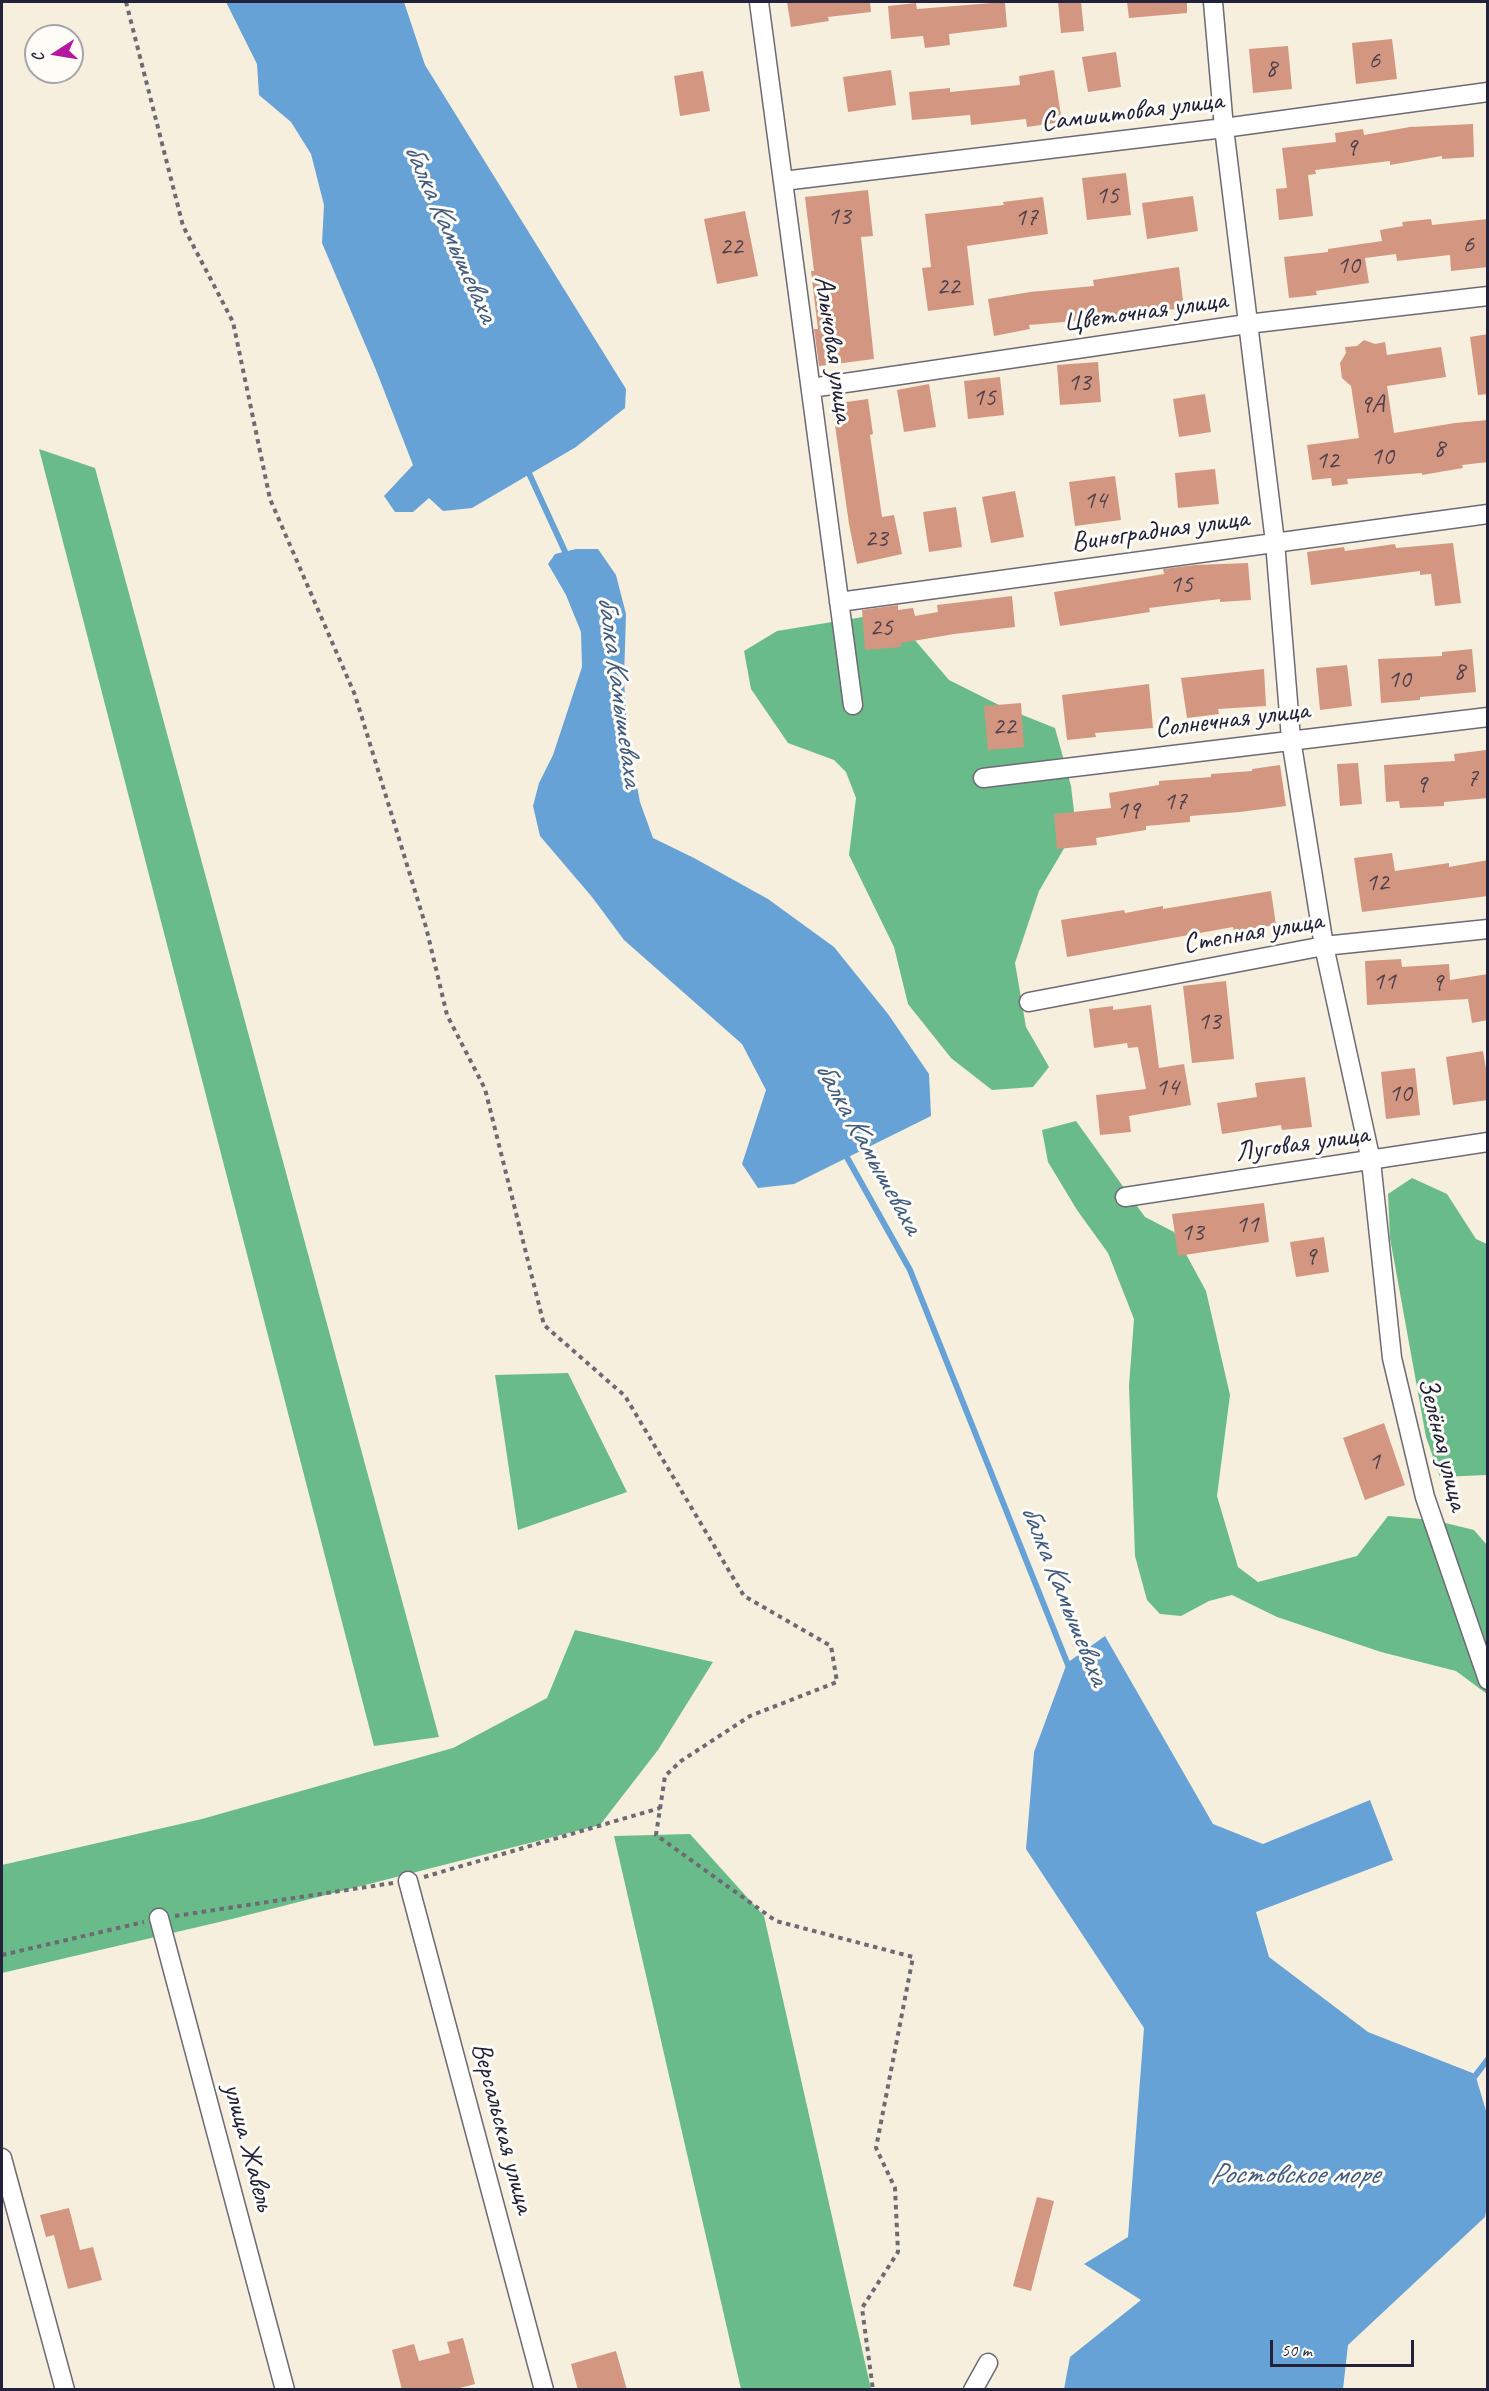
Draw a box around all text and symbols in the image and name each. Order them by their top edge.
north arrow [24,24,84,84]
house number: 6 [1368,45,1380,77]
text: С [28,51,49,63]
house number: 8 [1265,53,1277,85]
street label: Самшитовая улица [1039,84,1225,140]
house number: 9 [1345,132,1357,164]
water label: балка Камышеваха [395,138,505,328]
house number: 15 [1095,180,1119,212]
house number: 13 [827,201,851,233]
house number: 17 [1014,202,1038,234]
house number: 6 [1462,229,1474,261]
house number: 22 [719,231,743,263]
house number: 10 [1336,250,1360,282]
house number: 22 [936,271,960,303]
street label: Алычовая улица [806,274,860,424]
street label: Цветочная улица [1061,284,1229,340]
house number: 13 [1067,367,1091,399]
house number: 15 [972,382,996,414]
house number: 9А [1360,389,1384,421]
house number: 8 [1433,433,1445,465]
house number: 10 [1370,441,1394,473]
house number: 12 [1315,445,1339,477]
house number: 14 [1083,485,1107,517]
street label: Виноградная улица [1069,502,1251,560]
house number: 23 [864,523,888,555]
house number: 15 [1169,569,1193,601]
water label: балка Камышеваха [588,594,650,788]
house number: 25 [869,612,893,644]
house number: 8 [1453,656,1465,688]
house number: 10 [1387,664,1411,696]
street label: Солнечная улица [1153,694,1311,746]
house number: 22 [992,711,1016,743]
house number: 7 [1466,763,1478,795]
house number: 9 [1415,769,1427,801]
house number: 17 [1163,786,1187,818]
house number: 19 [1116,795,1140,827]
house number: 12 [1365,867,1389,899]
street label: Степная улица [1180,904,1326,962]
house number: 11 [1372,966,1396,998]
house number: 9 [1431,967,1443,999]
house number: 13 [1197,1006,1221,1038]
water label: балка Камышеваха [806,1056,930,1240]
house number: 14 [1155,1072,1179,1104]
house number: 10 [1388,1078,1412,1110]
street label: Луговая улица [1233,1118,1371,1170]
house number: 11 [1235,1209,1259,1241]
house number: 13 [1180,1217,1204,1249]
house number: 9 [1304,1241,1316,1273]
street label: Зелёная улица [1409,1374,1475,1514]
house number: 1 [1368,1446,1380,1478]
water label: балка Камышеваха [1011,1500,1117,1690]
street label: Версальская улица [463,2039,541,2217]
street label: улица Жавель [215,2080,281,2214]
water label: Ростовское море [1209,2157,1379,2193]
scale bar [1273,2328,1417,2366]
text: 50 m [1281,2339,1312,2361]

